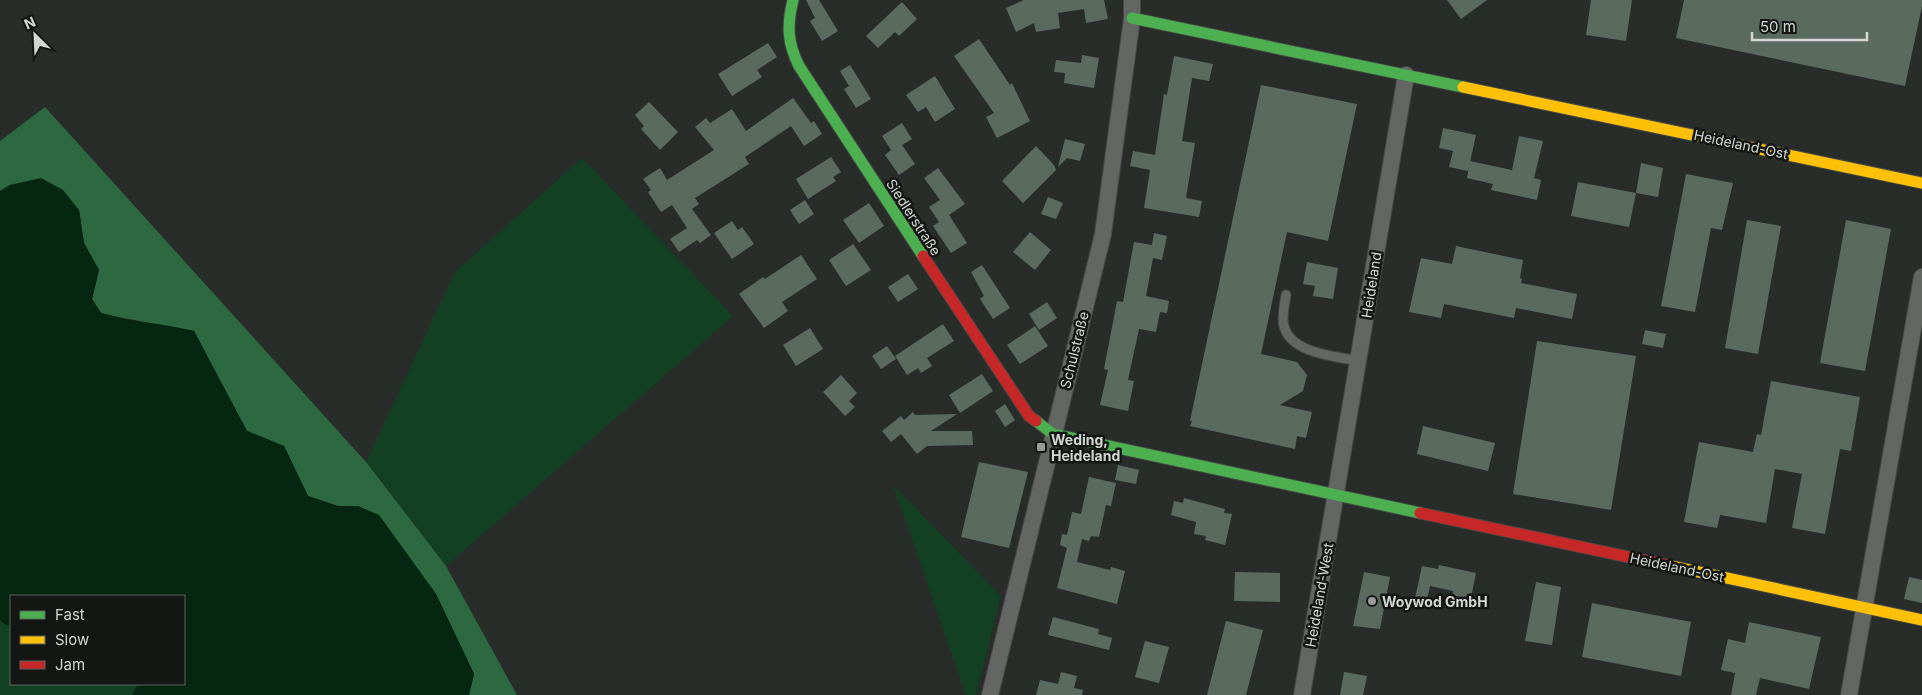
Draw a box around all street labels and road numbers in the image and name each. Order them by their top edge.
street label: Heideland-Ost [1692,126,1790,162]
street label: Siedlerstraße [883,176,945,258]
street label: Heideland [1357,251,1385,319]
street label: Schulstraße [1056,310,1092,390]
street label: Heideland-West [1301,541,1337,649]
street label: Heideland-Ost [1628,549,1726,585]

